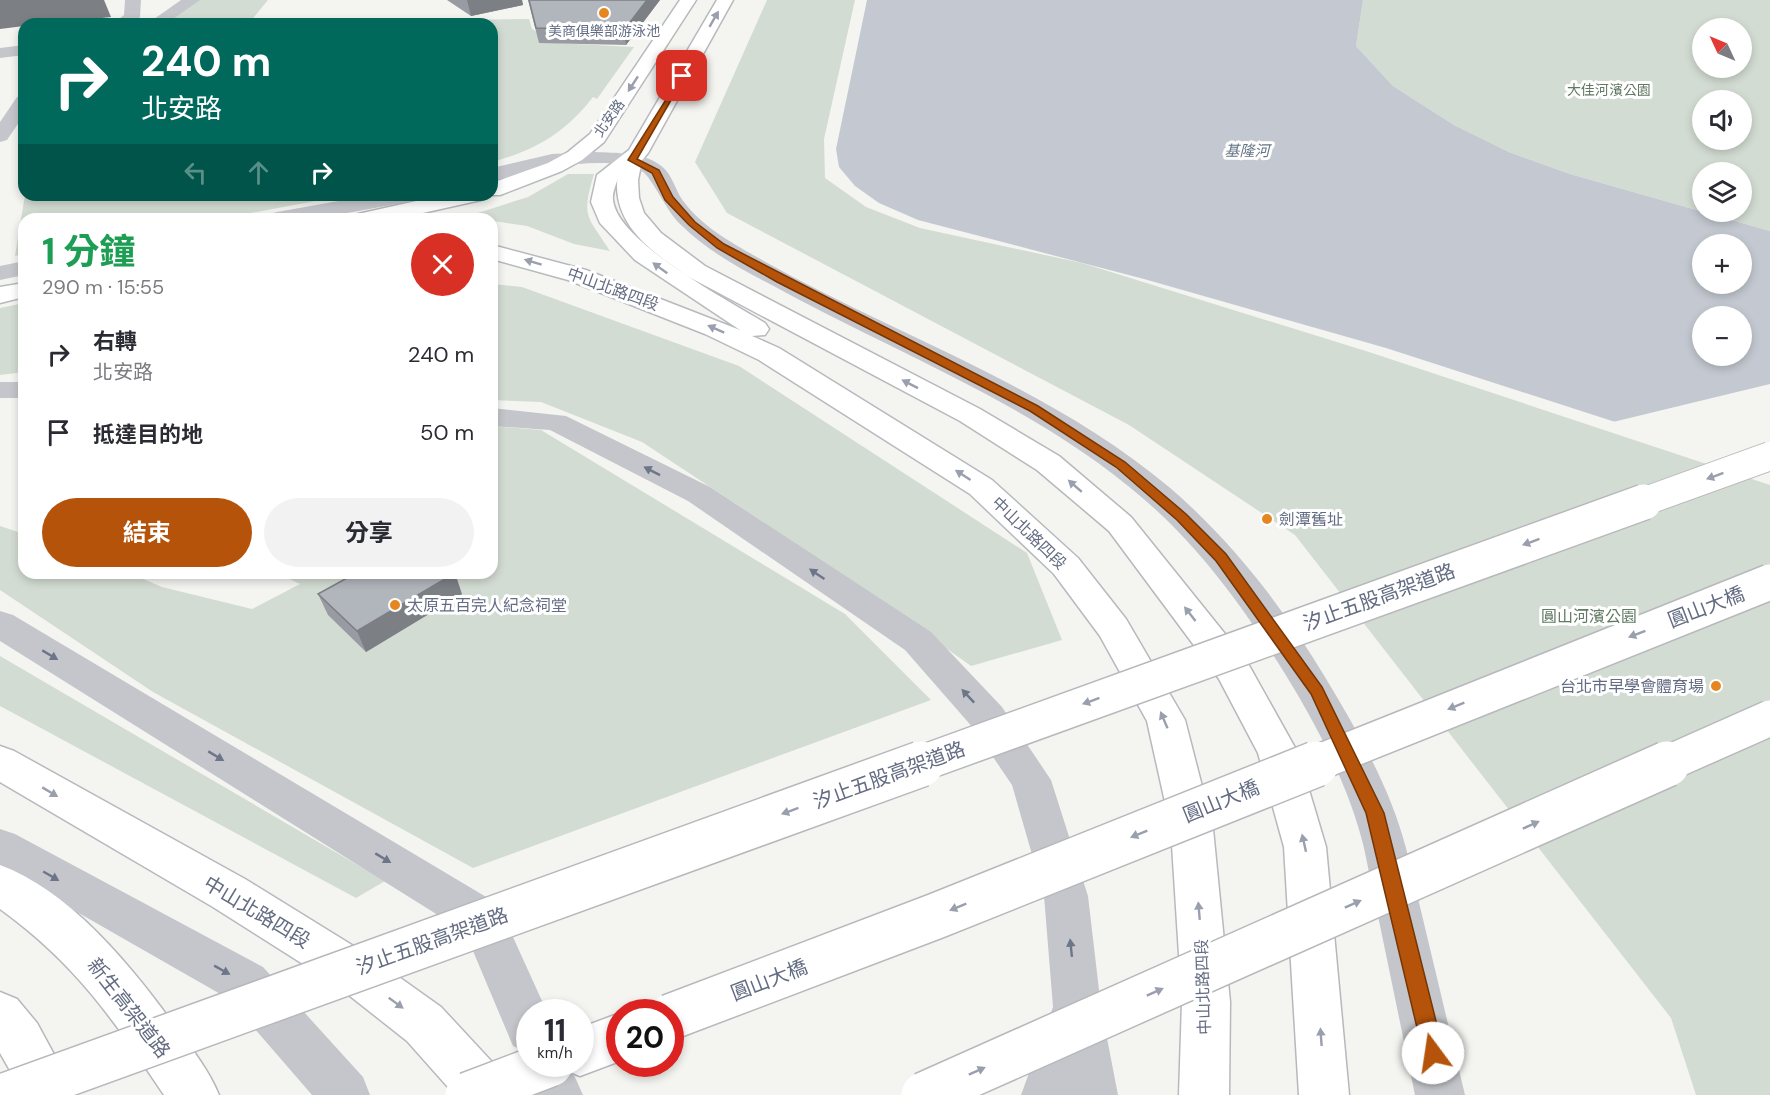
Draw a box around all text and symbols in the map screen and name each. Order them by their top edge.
marker: 美商俱樂部游泳池 [597,6,611,20]
one-way arrow [709,11,720,27]
north arrow [1692,18,1752,78]
map controls [1692,18,1752,366]
place label: 美商俱樂部游泳池 [548,22,660,40]
text: 240 m [141,34,271,89]
icon: right [42,42,120,120]
pin [656,50,707,101]
icon: arrive [665,59,698,92]
one-way arrow [628,76,639,92]
park label: 大佳河濱公園 [1567,81,1651,99]
button: sound [1692,90,1752,150]
text: 北安路 [141,91,222,126]
street label: 北安路 [590,96,628,140]
water label: 基隆河 [1224,141,1272,161]
icon: left [179,156,212,189]
icon: ahead [242,156,275,189]
icon: right [305,156,338,189]
button: layers [1692,162,1752,222]
text: 1 分鐘 [42,228,136,275]
button: close [411,233,474,296]
button: + [1692,234,1752,294]
one-way arrow [524,257,542,266]
one-way arrow [653,262,669,274]
street label: 中山北路四段 [564,263,662,315]
text: 290 m · 15:55 [42,274,164,300]
button: − [1692,306,1752,366]
one-way arrow [707,324,725,334]
text: 右轉 [93,327,137,356]
icon: right [42,338,75,371]
text: 240 m [408,340,474,369]
text: 北安路 [93,359,153,385]
one-way arrow [902,379,919,389]
icon: arrive [42,416,75,449]
text: 50 m [420,418,474,447]
text: 抵達目的地 [93,420,203,449]
one-way arrow [644,466,661,476]
one-way arrow [955,470,971,481]
one-way arrow [1706,471,1724,481]
one-way arrow [1068,480,1083,493]
street label: 中山北路四段 [987,492,1071,574]
button: 結束 [42,498,252,567]
button: 分享 [264,498,474,567]
place label: 劍潭舊址 [1279,509,1343,530]
marker: 劍潭舊址 [1260,512,1274,526]
one-way arrow [1522,537,1540,547]
street label: 汐止五股高架道路 [1299,557,1459,637]
one-way arrow [810,568,826,580]
street label: 圓山大橋 [1664,581,1748,633]
place label: 太原五百完人紀念祠堂 [407,595,567,616]
marker: 太原五百完人紀念祠堂 [388,598,402,612]
park label: 圓山河濱公園 [1541,606,1637,627]
one-way arrow [1184,607,1196,622]
one-way arrow [1628,629,1646,639]
one-way arrow [42,649,58,660]
place label: 台北市早學會體育場 [1560,676,1704,697]
marker: 台北市早學會體育場 [1709,679,1723,693]
one-way arrow [962,689,975,704]
one-way arrow [1082,697,1100,707]
one-way arrow [1447,702,1465,711]
one-way arrow [1159,710,1169,728]
street label: 汐止五股高架道路 [809,735,969,815]
one-way arrow [208,751,224,762]
street label: 圓山大橋 [1179,774,1263,828]
one-way arrow [42,787,59,797]
one-way arrow [781,807,799,816]
one-way arrow [1522,820,1540,830]
one-way arrow [1130,830,1148,839]
one-way arrow [1298,833,1308,852]
one-way arrow [375,852,391,863]
one-way arrow [43,870,59,881]
street label: 中山北路四段 [199,870,315,954]
one-way arrow [1344,899,1362,909]
street label: 汐止五股高架道路 [352,901,512,981]
one-way arrow [1194,901,1204,920]
one-way arrow [949,903,967,912]
one-way arrow [1066,939,1076,958]
street label: 中山北路四段 [1191,939,1215,1035]
street label: 新生高架道路 [82,953,176,1063]
street label: 圓山大橋 [727,954,811,1006]
one-way arrow [213,965,230,975]
one-way arrow [1147,987,1165,997]
one-way arrow [387,997,403,1009]
speed limit sign: 20 [606,999,684,1077]
text: 11 [544,1011,566,1050]
position arrow [1401,1021,1465,1085]
one-way arrow [1316,1027,1326,1046]
text: km/h [537,1043,573,1063]
one-way arrow [969,1066,987,1076]

